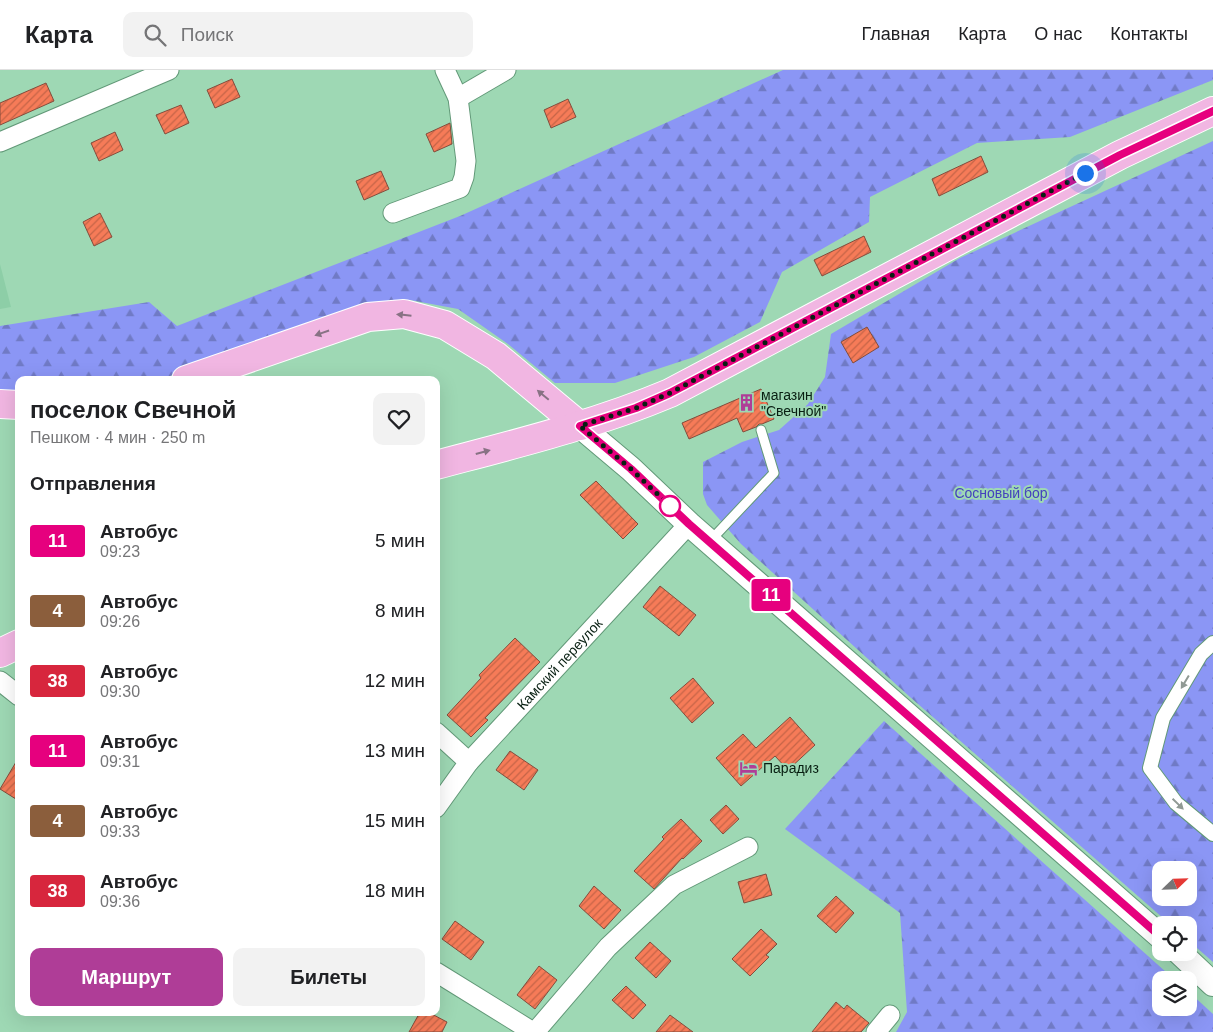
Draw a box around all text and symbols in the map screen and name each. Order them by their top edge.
search box [123,12,473,57]
text: Карта [25,21,93,48]
icon: search [141,21,169,49]
text: Поиск [181,24,233,45]
text: Главная [862,24,930,44]
text: Карта [958,24,1006,44]
text: О нас [1034,24,1082,44]
text: Контакты [1110,24,1188,44]
your location [1073,161,1098,186]
one-way arrow [396,311,412,319]
one-way arrow [314,329,329,337]
place label: магазин "Свечной" [761,387,826,419]
one-way arrow [537,389,549,401]
button: heart [373,393,425,445]
building icon: магазин "Свечной" [737,393,757,413]
text: поселок Свечной [30,396,236,423]
text: Пешком · 4 мин · 250 m [30,429,205,446]
one-way arrow [476,448,491,456]
text: Отправления [30,473,156,494]
park label: Сосновый бор [954,485,1048,501]
unlabelled marker [659,495,681,517]
text: Автобус [100,521,178,542]
text: 5 мин [375,530,425,551]
text: 11 [48,531,67,551]
text: 09:23 [100,543,140,560]
line badge: 11 [748,579,794,611]
text: 11 [761,585,781,605]
text: Автобус [100,591,178,612]
text: 8 мин [375,600,425,621]
text: 4 [52,601,63,621]
text: 09:26 [100,613,140,630]
street label: Камский переулок [514,615,606,713]
text: Автобус [100,661,178,682]
text: 12 мин [364,670,425,691]
text: 38 [47,671,68,691]
one-way arrow [1180,675,1189,688]
text: 09:30 [100,683,140,700]
text: Автобус [100,731,178,752]
text: 13 мин [364,740,425,761]
text: 11 [48,741,67,761]
text: 09:31 [100,753,140,770]
hotel icon: Парадиз [739,758,759,778]
place label: Парадиз [763,760,819,776]
one-way arrow [1172,798,1184,810]
text: Автобус [100,801,178,822]
text: 15 мин [364,810,425,831]
text: 4 [52,811,63,831]
text: 09:33 [100,823,140,840]
north arrow [1152,861,1198,906]
map controls [1152,861,1197,1016]
text: Автобус [100,871,178,892]
text: 18 мин [364,880,425,901]
text: 38 [47,881,68,901]
text: 09:36 [100,893,140,910]
button: locate [1152,916,1197,961]
button: Маршрут [30,948,223,1006]
button: Билеты [233,948,425,1006]
button: layers [1152,971,1197,1016]

